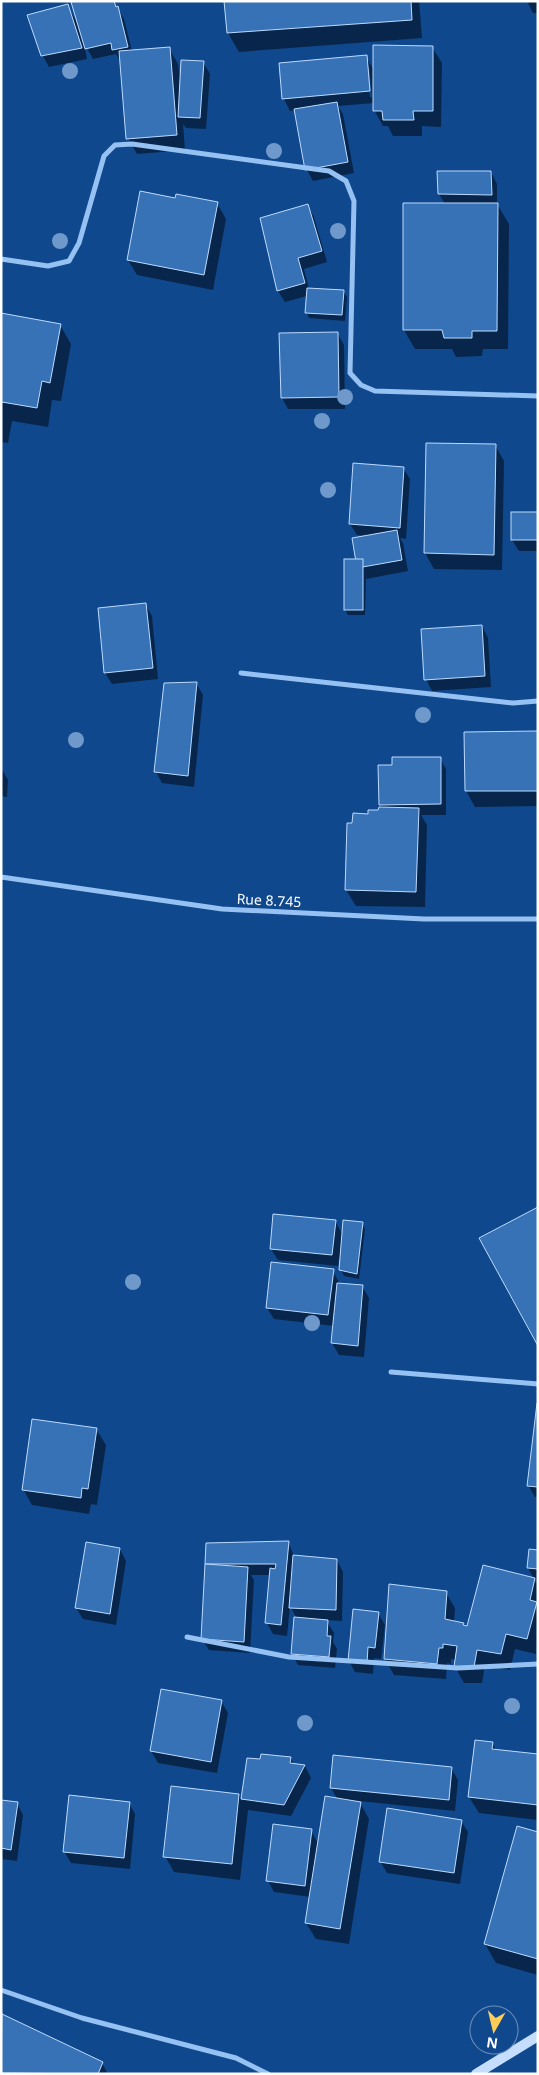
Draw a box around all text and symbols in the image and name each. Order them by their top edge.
street label: Rue 8.745 [236,889,302,911]
north arrow [469,2005,519,2055]
text: N [485,2033,499,2054]

